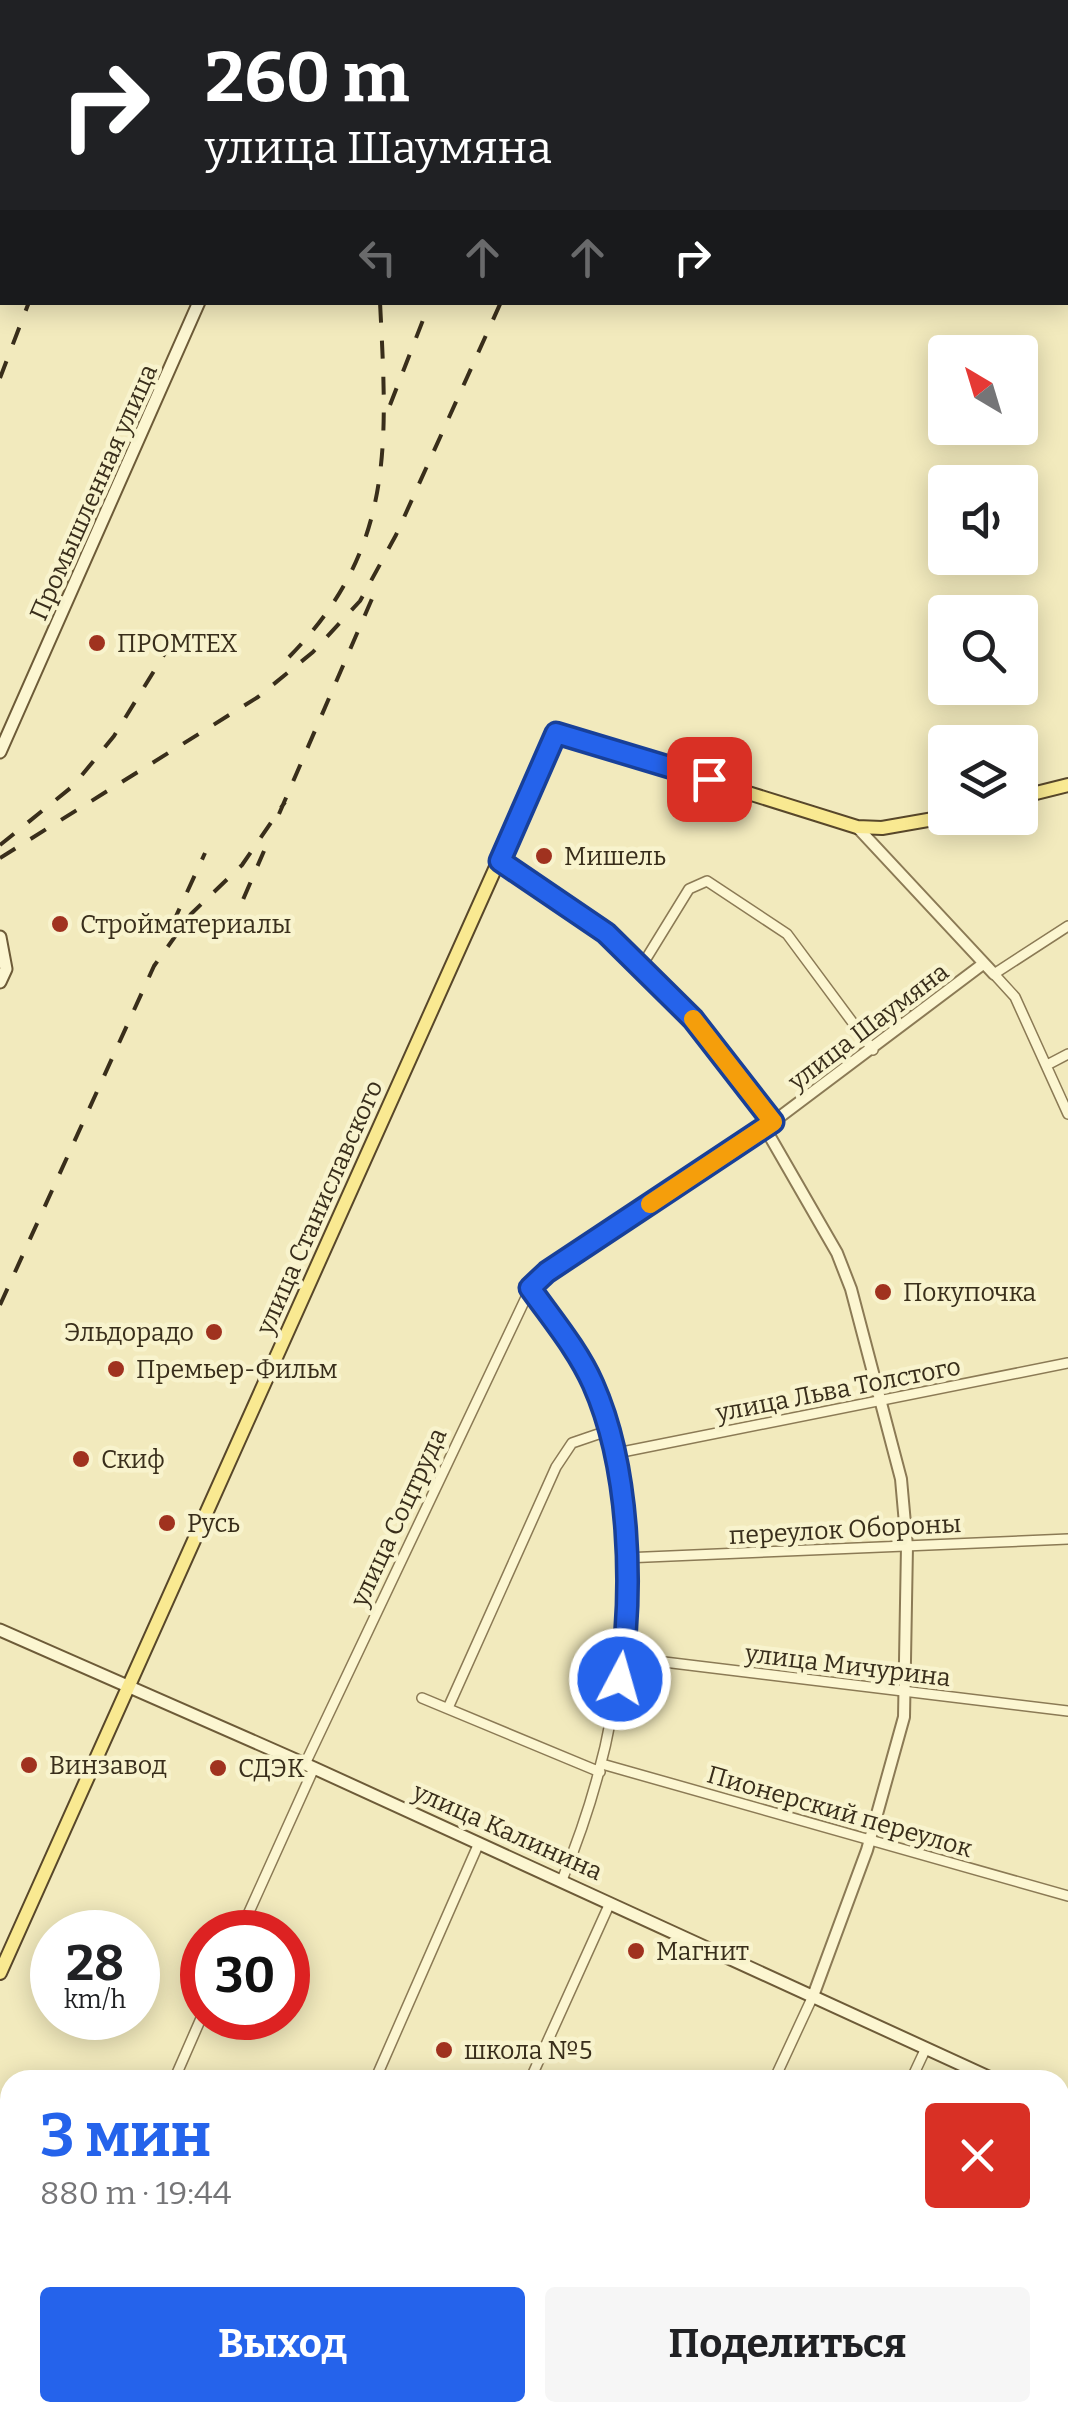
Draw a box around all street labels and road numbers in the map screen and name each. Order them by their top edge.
street label: Промышленная улица [24,359,164,625]
street label: улица Шаумяна [782,957,955,1097]
street label: улица Станиславского [250,1076,389,1340]
street label: улица Льва Толстого [712,1352,963,1429]
street label: улица Соцтруда [344,1423,453,1612]
street label: переулок Обороны [728,1509,962,1551]
street label: улица Мичурина [742,1638,953,1694]
street label: Пионерский переулок [704,1760,976,1864]
street label: улица Калинина [407,1776,607,1887]

